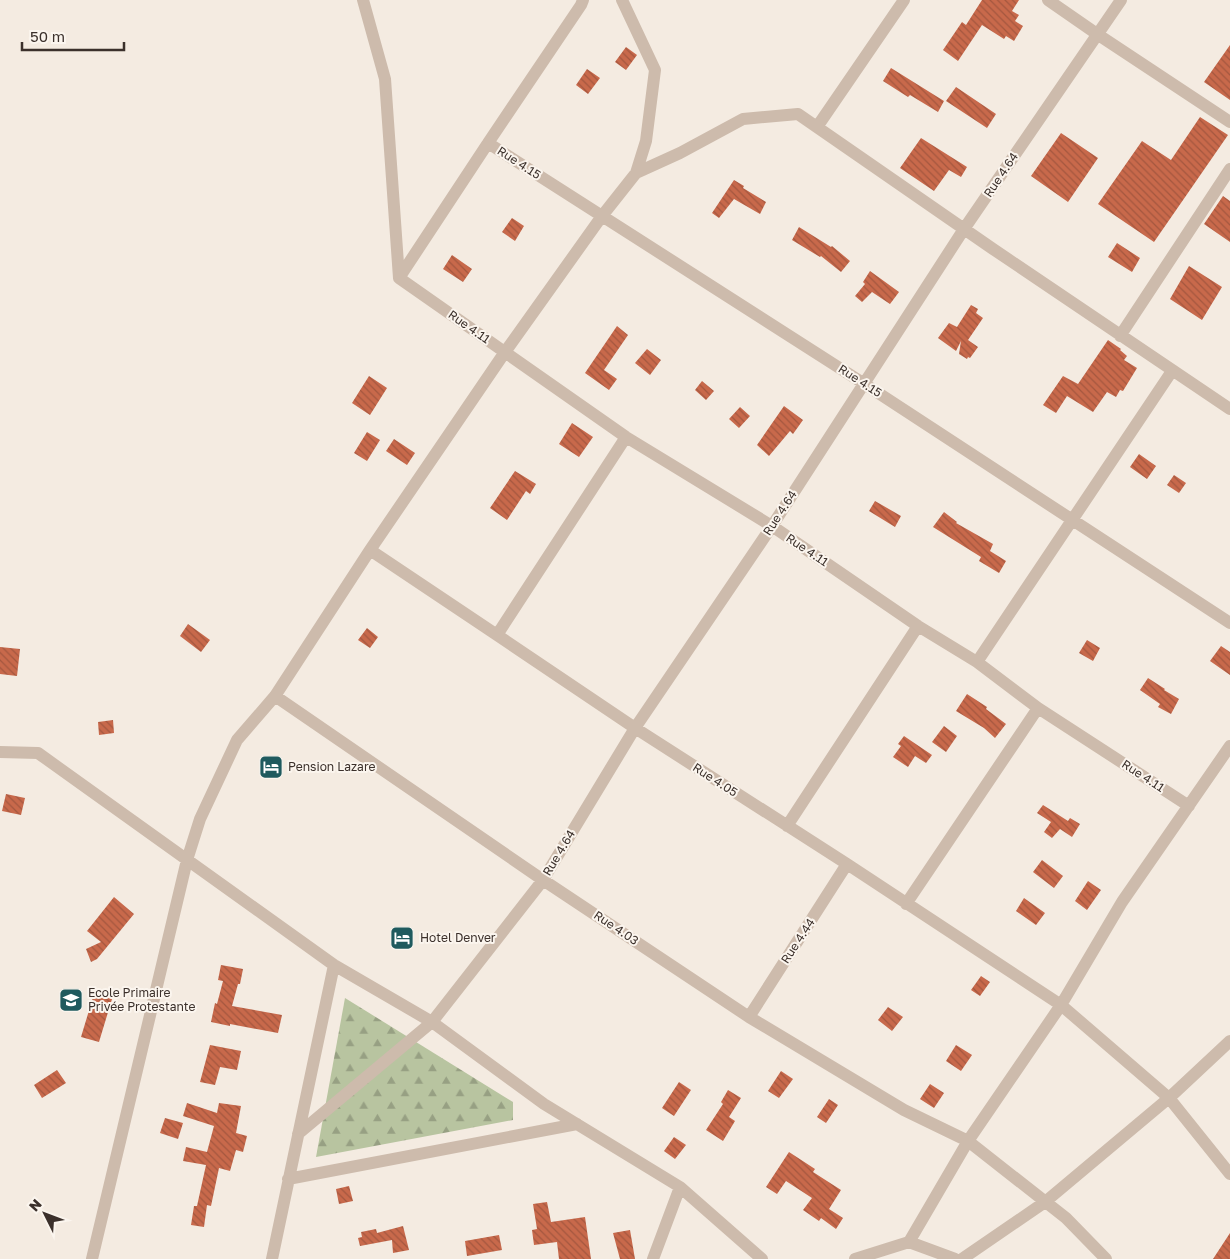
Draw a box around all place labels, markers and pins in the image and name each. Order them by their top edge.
hotel icon: Pension Lazare [258,754,284,780]
place label: Pension Lazare [288,759,375,774]
hotel icon: Hotel Denver [389,925,415,951]
place label: Hotel Denver [420,930,496,945]
place label: Ecole Primaire Privée Protestante [88,985,196,1014]
school or university icon: Ecole Primaire Privée Protestante [58,987,84,1013]

